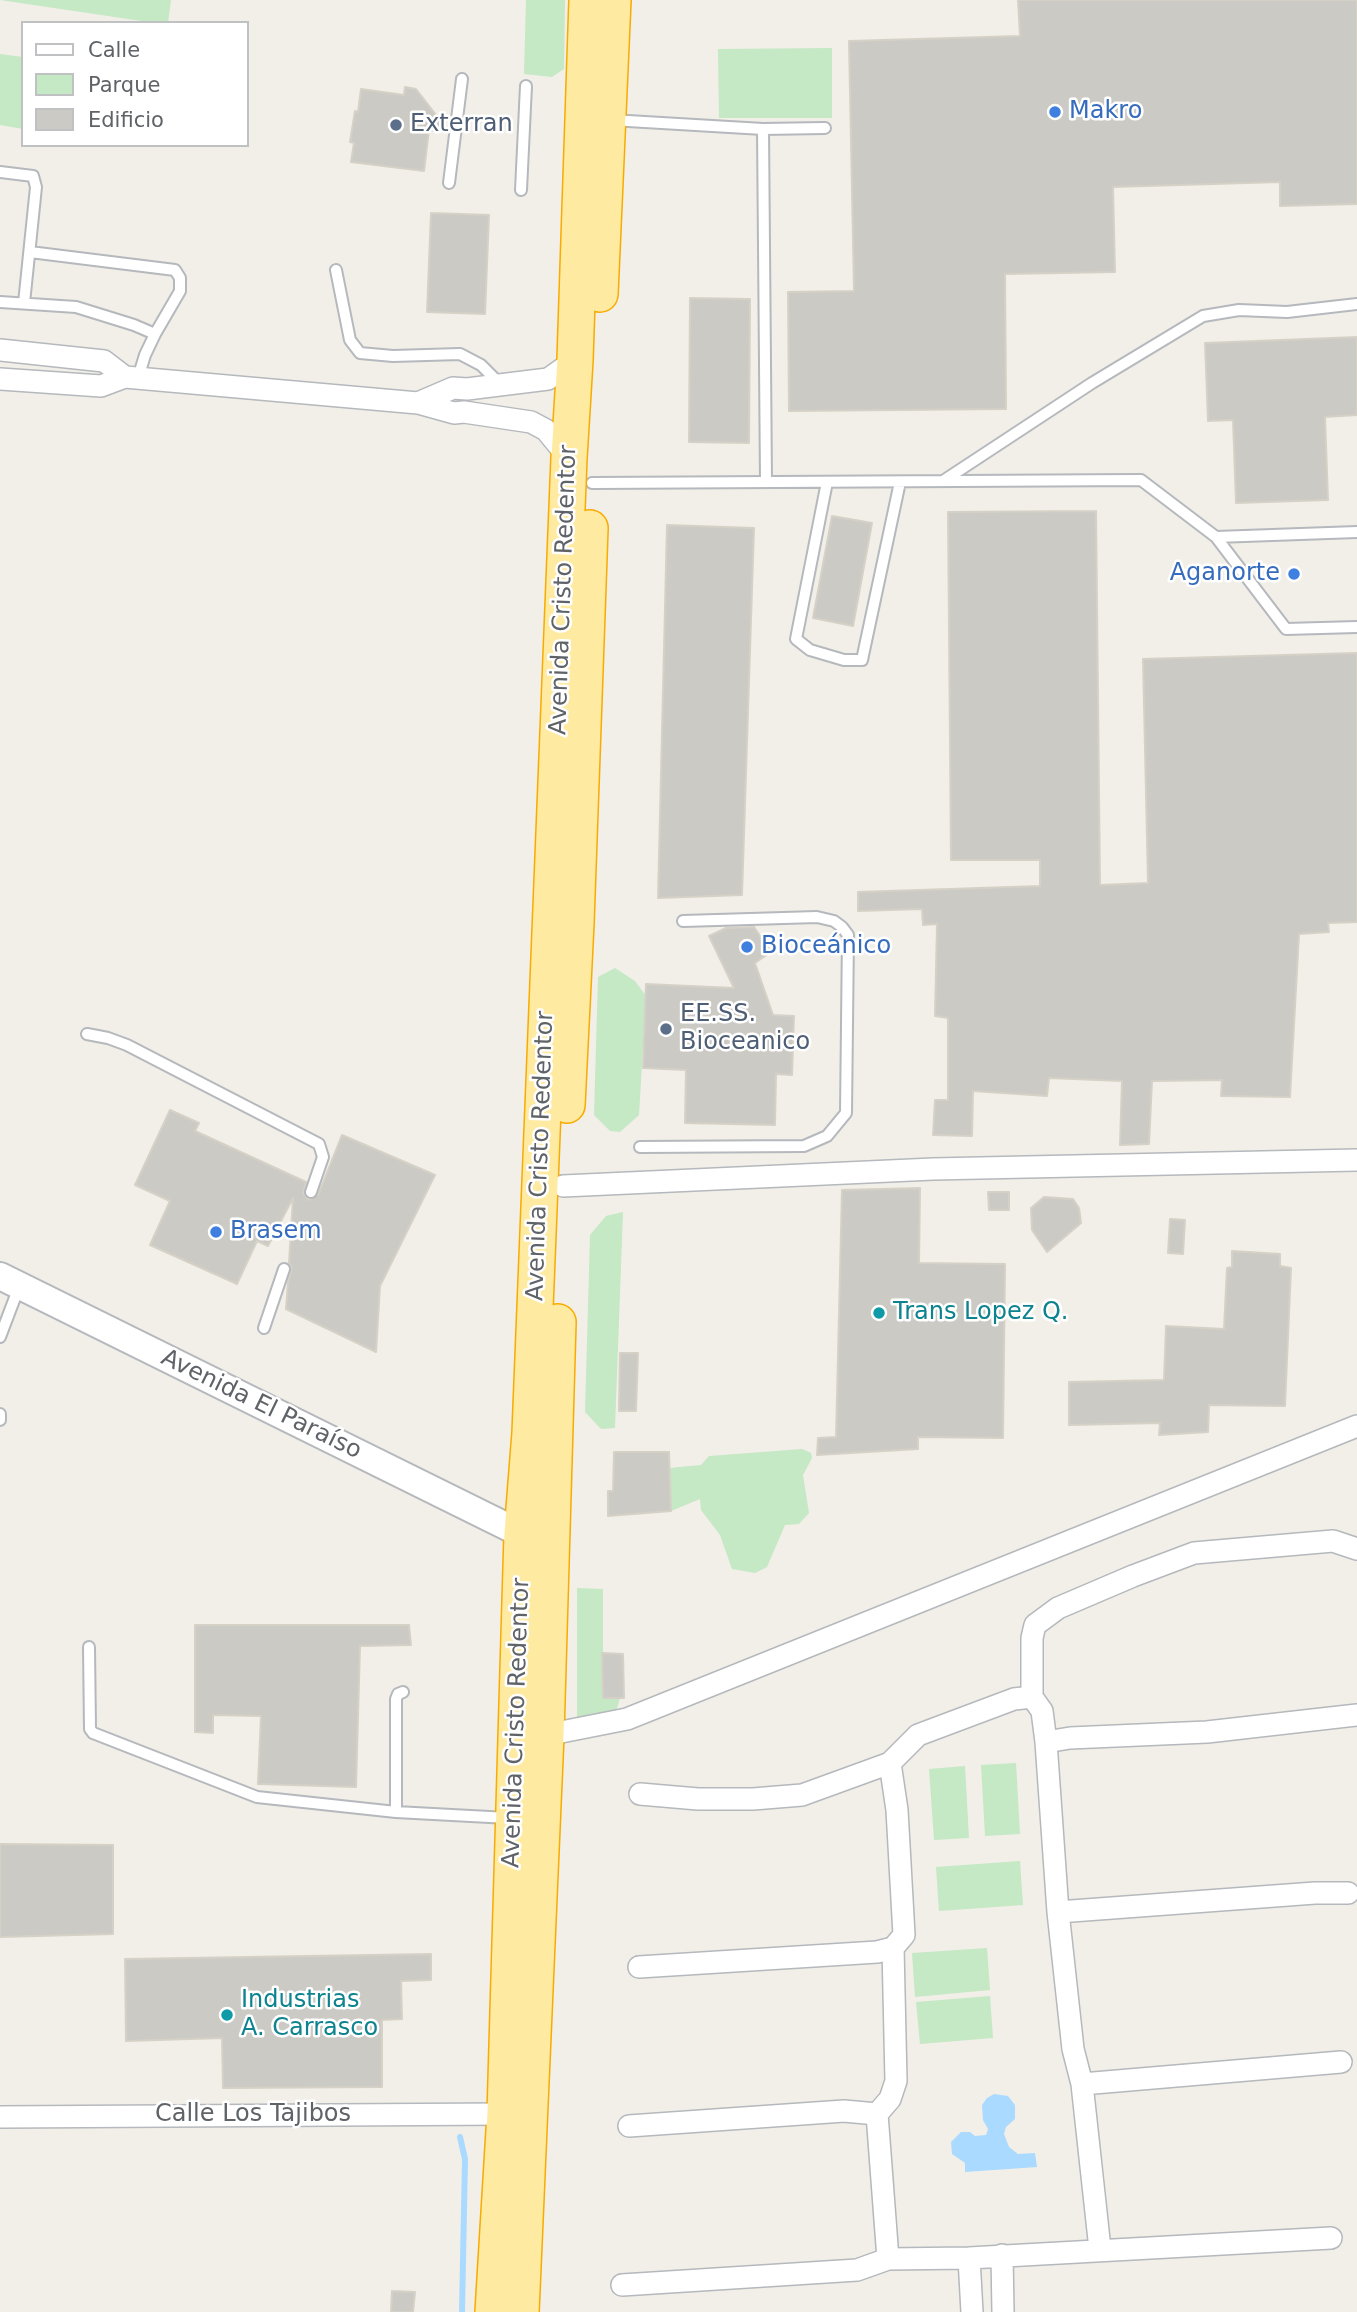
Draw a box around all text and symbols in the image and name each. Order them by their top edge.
legend [21,21,248,147]
text: Calle [88,38,140,62]
text: Parque [88,73,160,97]
place label: Makro [1069,98,1142,126]
marker: Makro [1047,104,1063,120]
text: Edificio [88,108,164,132]
place label: Exterran [410,111,513,139]
marker: Exterran [388,117,404,133]
street label: Avenida Cristo Redentor [545,444,583,736]
place label: Aganorte [1170,560,1280,588]
marker: Aganorte [1286,566,1302,582]
place label: Bioceánico [761,933,891,961]
marker: Bioceánico [739,939,755,955]
place label: EE.SS. Bioceanico [680,1001,810,1057]
street label: Avenida Cristo Redentor [522,1010,560,1302]
marker: EE.SS. Bioceanico [658,1021,674,1037]
place label: Brasem [230,1218,322,1246]
marker: Brasem [208,1224,224,1240]
place label: Trans Lopez Q. [893,1299,1068,1327]
marker: Trans Lopez Q. [871,1305,887,1321]
street label: Avenida El Paraíso [156,1344,366,1466]
street label: Avenida Cristo Redentor [498,1577,536,1869]
place label: Industrias A. Carrasco [241,1987,378,2043]
marker: Industrias A. Carrasco [219,2007,235,2023]
street label: Calle Los Tajibos [155,2101,351,2129]

